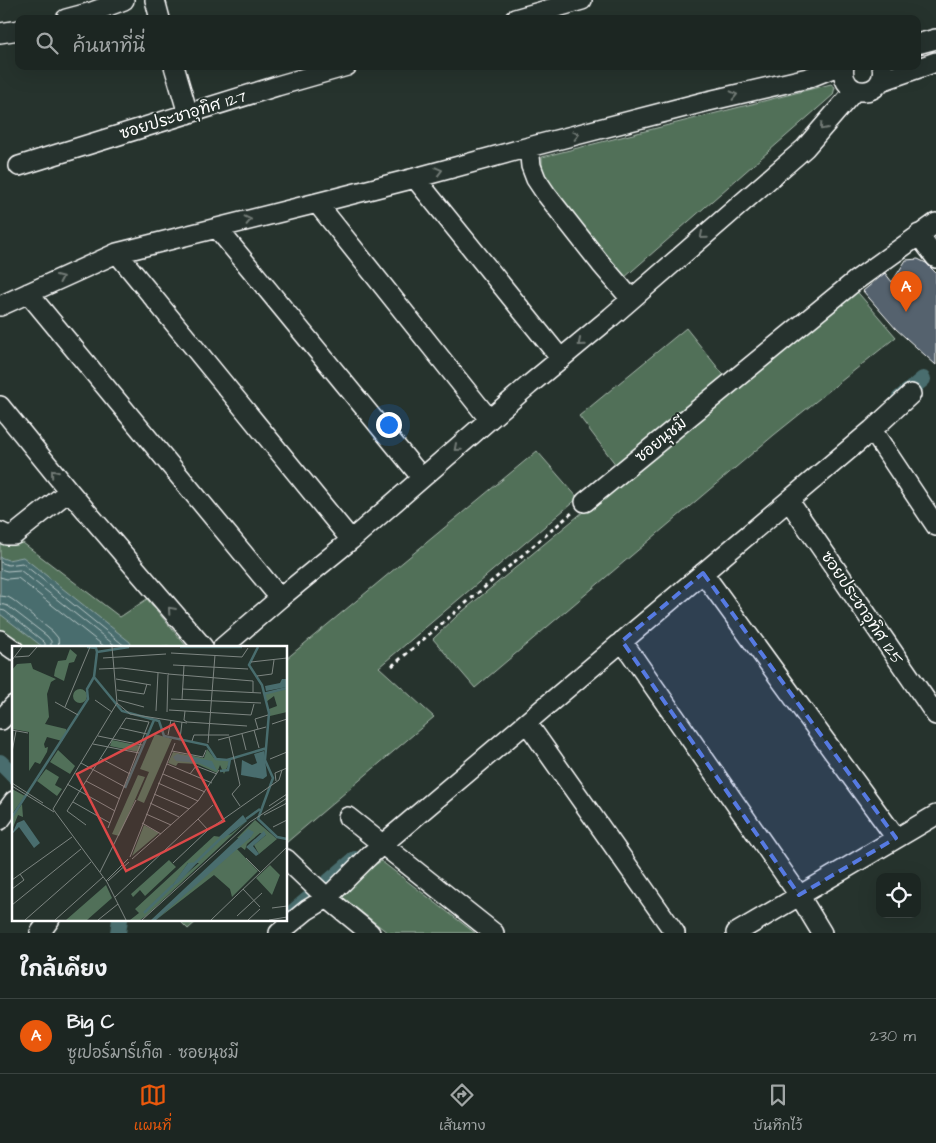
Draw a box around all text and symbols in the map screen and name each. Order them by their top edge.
search box [15,15,921,70]
icon: search [33,29,61,57]
text: ค้นหาที่นี่ [73,33,145,60]
street label: ซอยประชาอุทิศ 127 [117,85,250,146]
one-way arrow [729,90,738,101]
one-way arrow [820,121,829,130]
one-way arrow [572,130,580,140]
one-way arrow [435,167,443,177]
one-way arrow [243,215,252,226]
one-way arrow [700,230,709,239]
pin: A [890,271,922,312]
one-way arrow [55,274,64,285]
one-way arrow [577,337,586,346]
your location [376,412,402,438]
street label: ซอยนุชมี [630,412,692,468]
one-way arrow [453,442,462,451]
one-way arrow [52,470,60,479]
street label: ซอยประชาอุทิศ 125 [815,547,909,670]
one-way arrow [168,606,177,615]
inset map [12,646,288,920]
map controls [876,873,921,918]
button: locate [876,873,921,918]
text: ใกล้เคียง [20,955,107,984]
text: Big C [67,1009,114,1036]
text: A [31,1025,41,1047]
text: 230 m [870,1025,916,1047]
text: ซูเปอร์มาร์เก็ต · ซอยนุชมี [67,1042,239,1064]
tab: แผนที่ [134,1081,172,1136]
tab: เส้นทาง [439,1081,485,1136]
tab: บันทึกไว้ [753,1081,802,1136]

